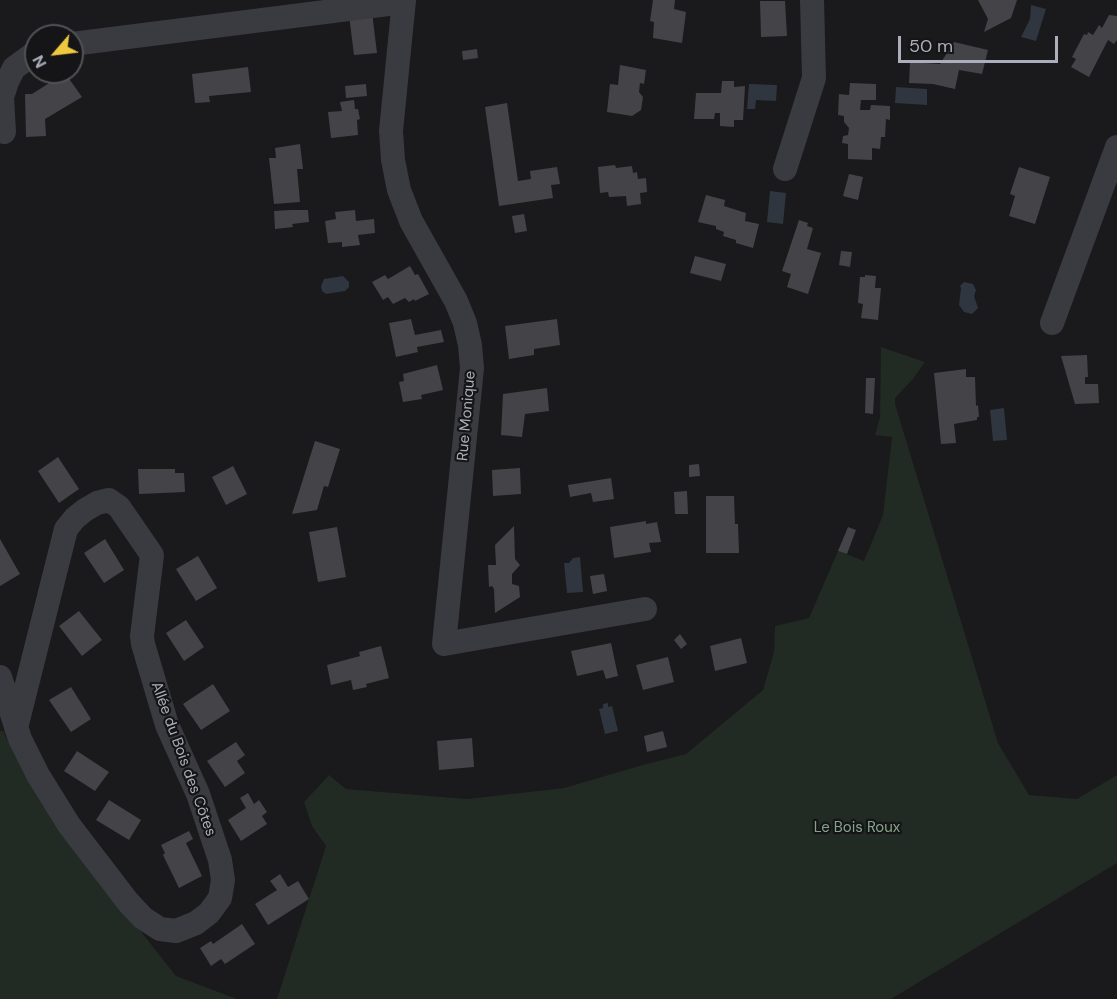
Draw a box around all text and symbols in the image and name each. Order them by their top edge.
north arrow [24,24,84,84]
scale bar [901,24,1062,62]
text: 50 m [909,34,953,58]
text: N [27,52,51,72]
street label: Rue Monique [454,370,480,462]
street label: Allée du Bois des Côtes [147,679,219,839]
park label: Le Bois Roux [814,819,900,837]

